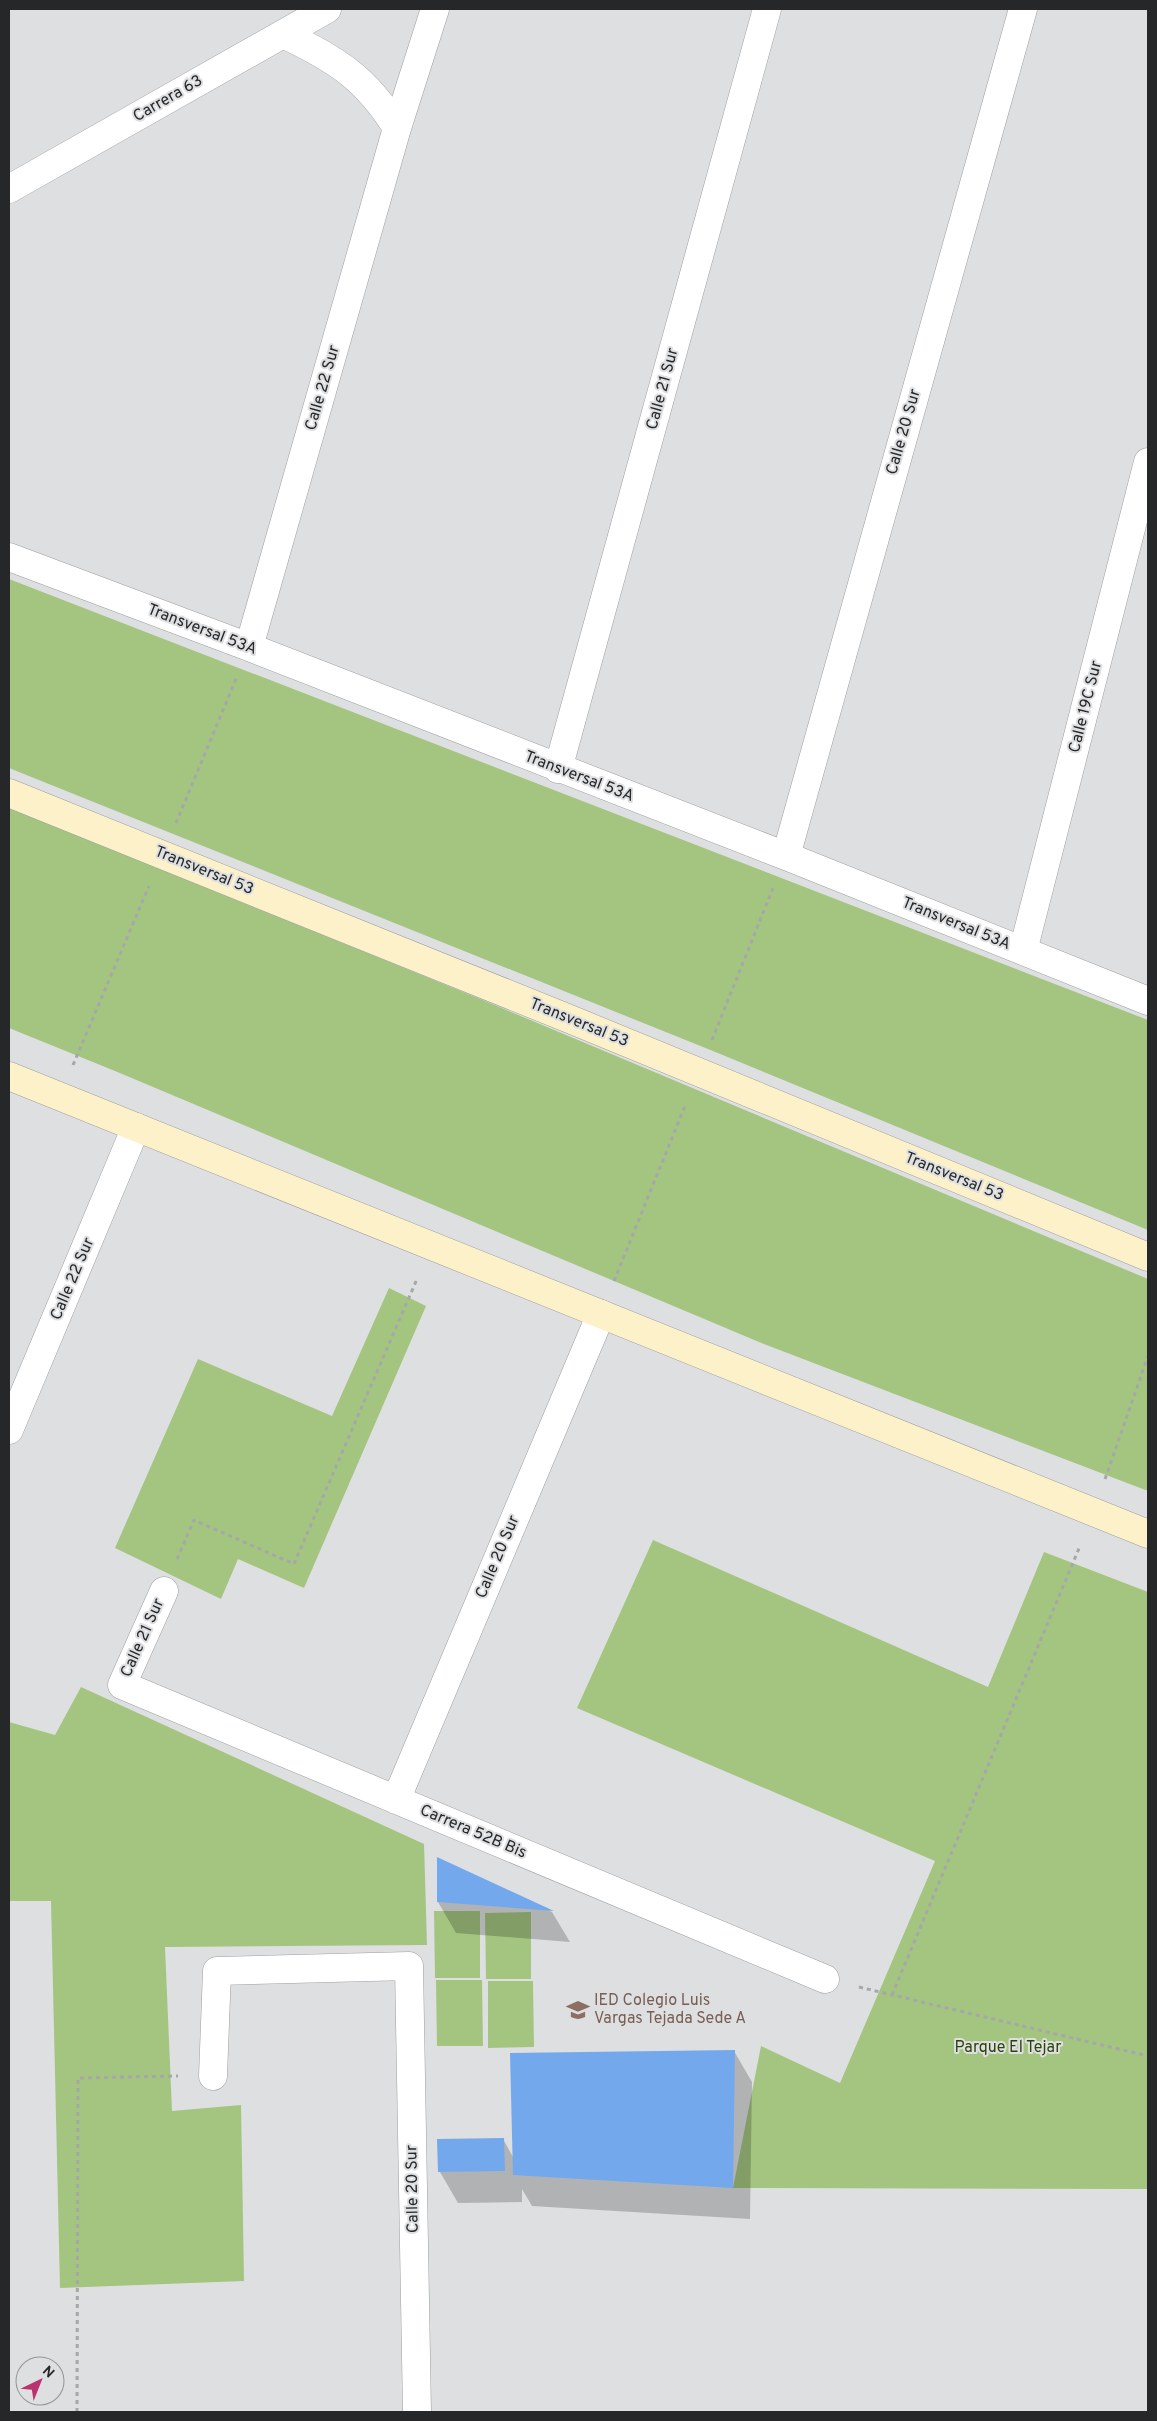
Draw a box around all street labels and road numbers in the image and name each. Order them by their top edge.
street label: Carrera 63 [130,71,206,127]
street label: Calle 22 Sur [301,343,345,433]
street label: Calle 21 Sur [642,346,684,432]
street label: Calle 20 Sur [882,387,926,477]
street label: Transversal 53A [144,600,260,660]
street label: Calle 19C Sur [1065,659,1107,755]
street label: Transversal 53A [521,747,637,807]
street label: Transversal 53 [152,842,256,900]
street label: Transversal 53A [899,893,1013,955]
street label: Transversal 53 [527,994,631,1052]
street label: Transversal 53 [902,1148,1006,1206]
street label: Calle 22 Sur [47,1235,99,1323]
street label: Calle 20 Sur [472,1512,524,1602]
street label: Calle 21 Sur [117,1596,169,1680]
street label: Carrera 52B Bis [417,1801,529,1863]
street label: Calle 20 Sur [402,2145,424,2233]

